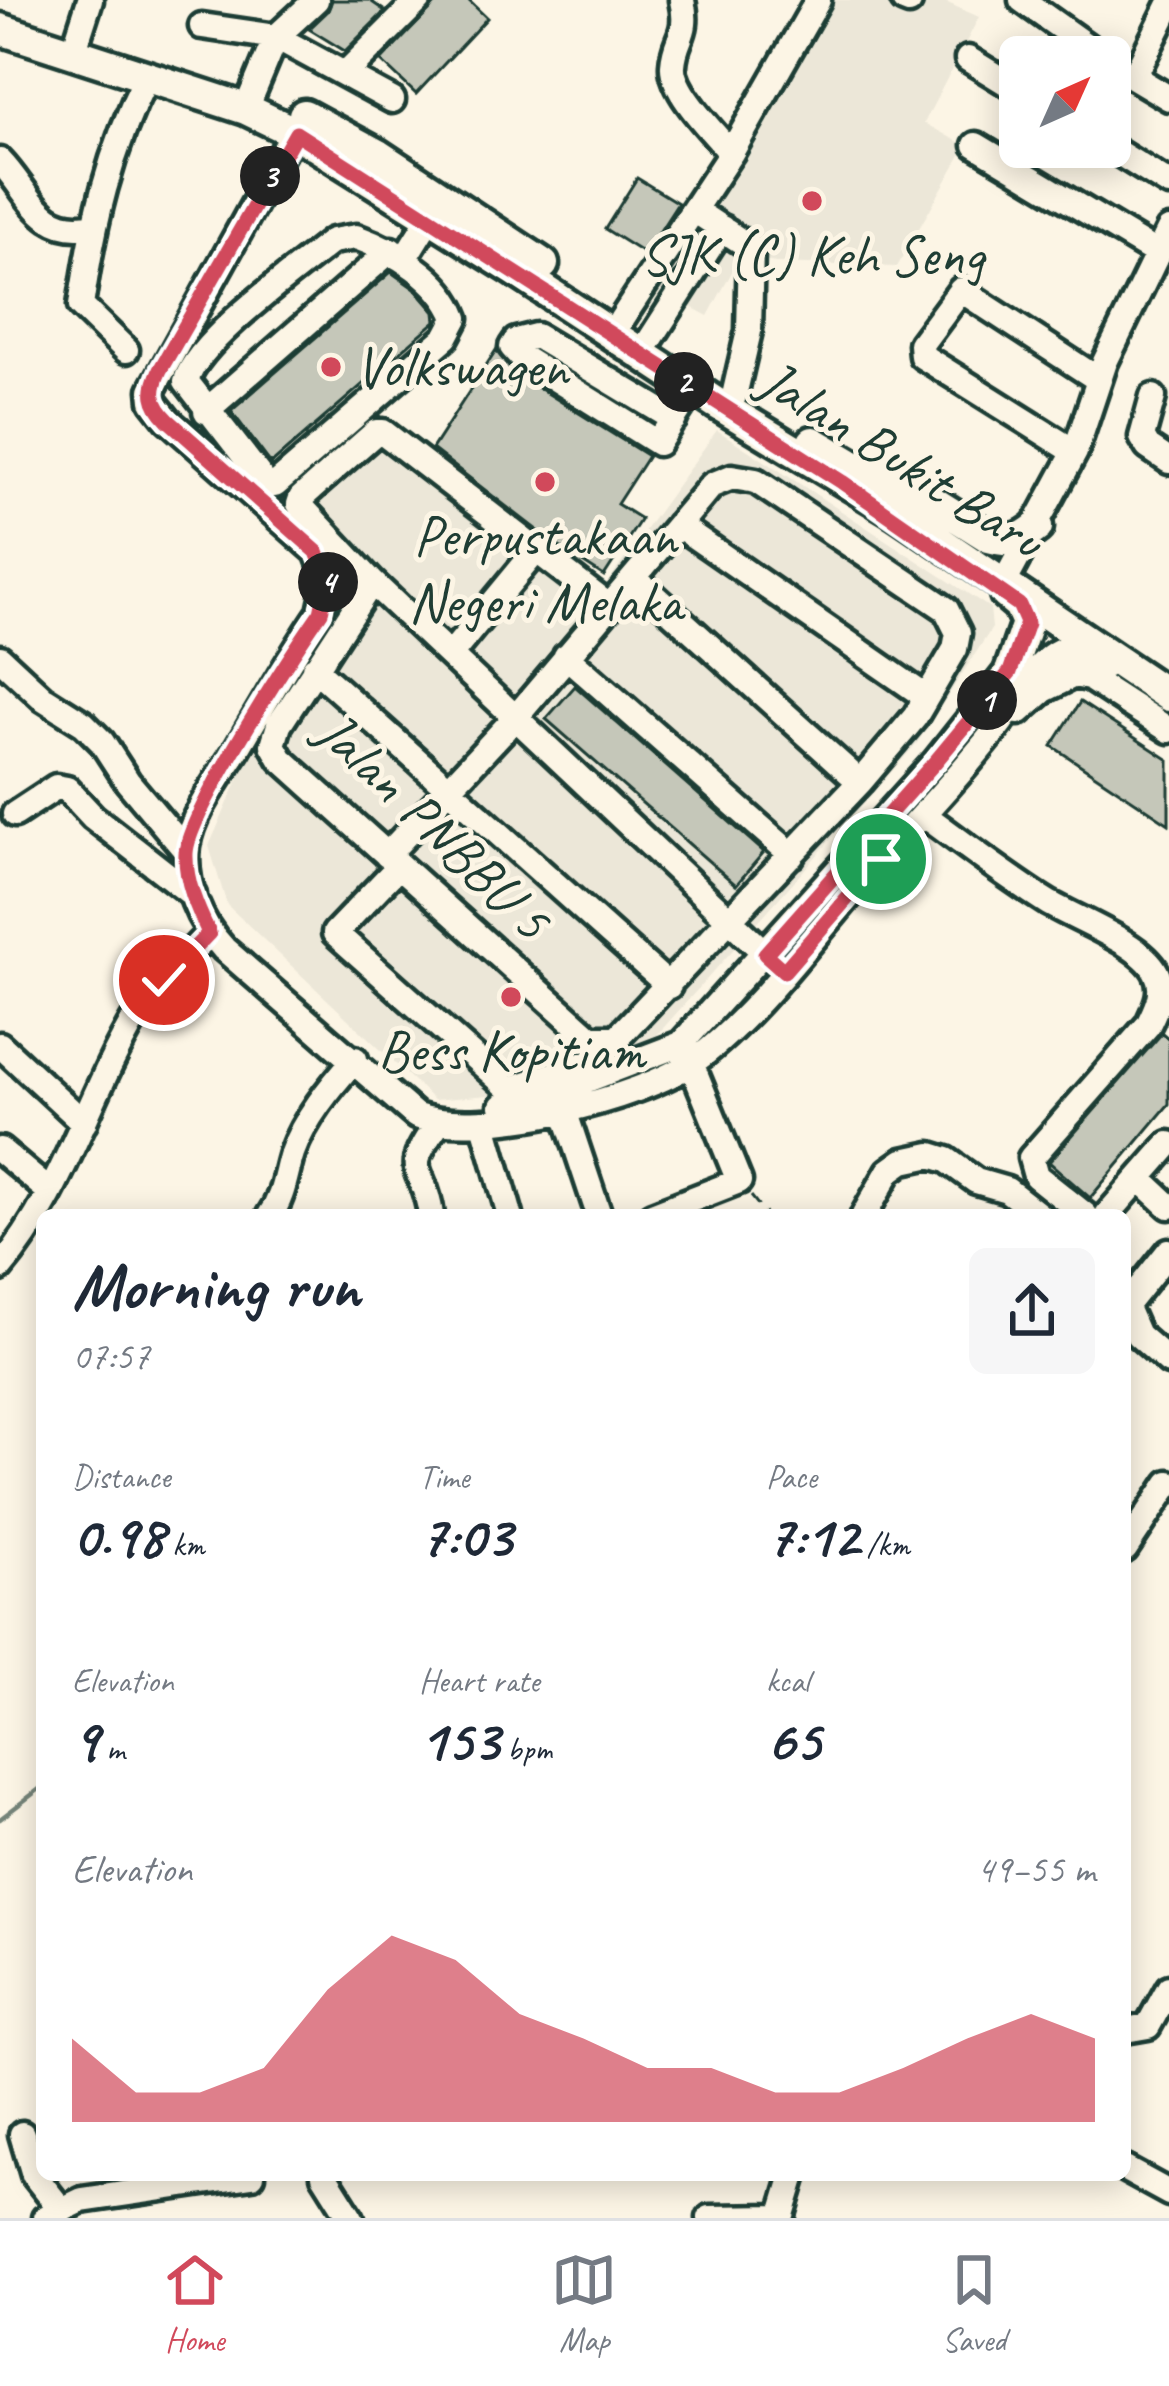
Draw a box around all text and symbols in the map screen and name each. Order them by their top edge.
north arrow [999,36,1131,168]
map controls [999,36,1131,168]
pin: 3 [240,146,300,206]
text: 3 [263,155,277,197]
marker: SJK (C) Keh Seng [799,188,825,214]
place label: SJK (C) Keh Seng [640,219,987,291]
place label: Volkswagen [355,331,571,403]
street label: Jalan Bukit Baru [744,342,1060,576]
pin: 2 [654,352,714,412]
marker: Volkswagen [318,354,344,380]
text: 2 [677,361,691,403]
marker: Perpustakaan Negeri Melaka [532,469,558,495]
place label: Perpustakaan Negeri Melaka [408,500,686,638]
pin: 4 [298,552,358,612]
text: 4 [321,561,335,603]
pin: 1 [957,670,1017,730]
text: 1 [980,679,994,721]
street label: Jalan PNBBU 5 [299,693,568,956]
pin [830,808,932,910]
icon: arrive [848,826,914,892]
pin [113,929,215,1031]
icon: check [131,947,197,1013]
marker: Bess Kopitiam [498,984,524,1010]
place label: Bess Kopitiam [378,1015,647,1087]
text: Morning run [72,1245,360,1328]
button: share [969,1248,1095,1374]
text: 07:57 [72,1332,150,1381]
text: Distance [72,1456,170,1498]
text: Time [419,1456,470,1498]
text: Pace [766,1456,817,1498]
text: 0.98 [72,1498,164,1574]
text: 7:03 [419,1498,512,1574]
text: 7:12 [766,1498,859,1574]
text: km [164,1524,204,1566]
text: /km [859,1524,910,1566]
text: Elevation [72,1660,174,1702]
text: Heart rate [419,1660,539,1702]
text: kcal [766,1660,810,1702]
text: 9 [72,1702,98,1778]
text: 153 [419,1702,499,1778]
text: 65 [766,1702,820,1778]
text: m [98,1728,125,1770]
text: bpm [499,1728,552,1770]
text: Elevation [72,1845,192,1894]
text: 49–55 m [976,1845,1095,1894]
tab: Home [162,2247,228,2361]
tab: Map [551,2247,617,2361]
tab: Saved [941,2247,1007,2361]

